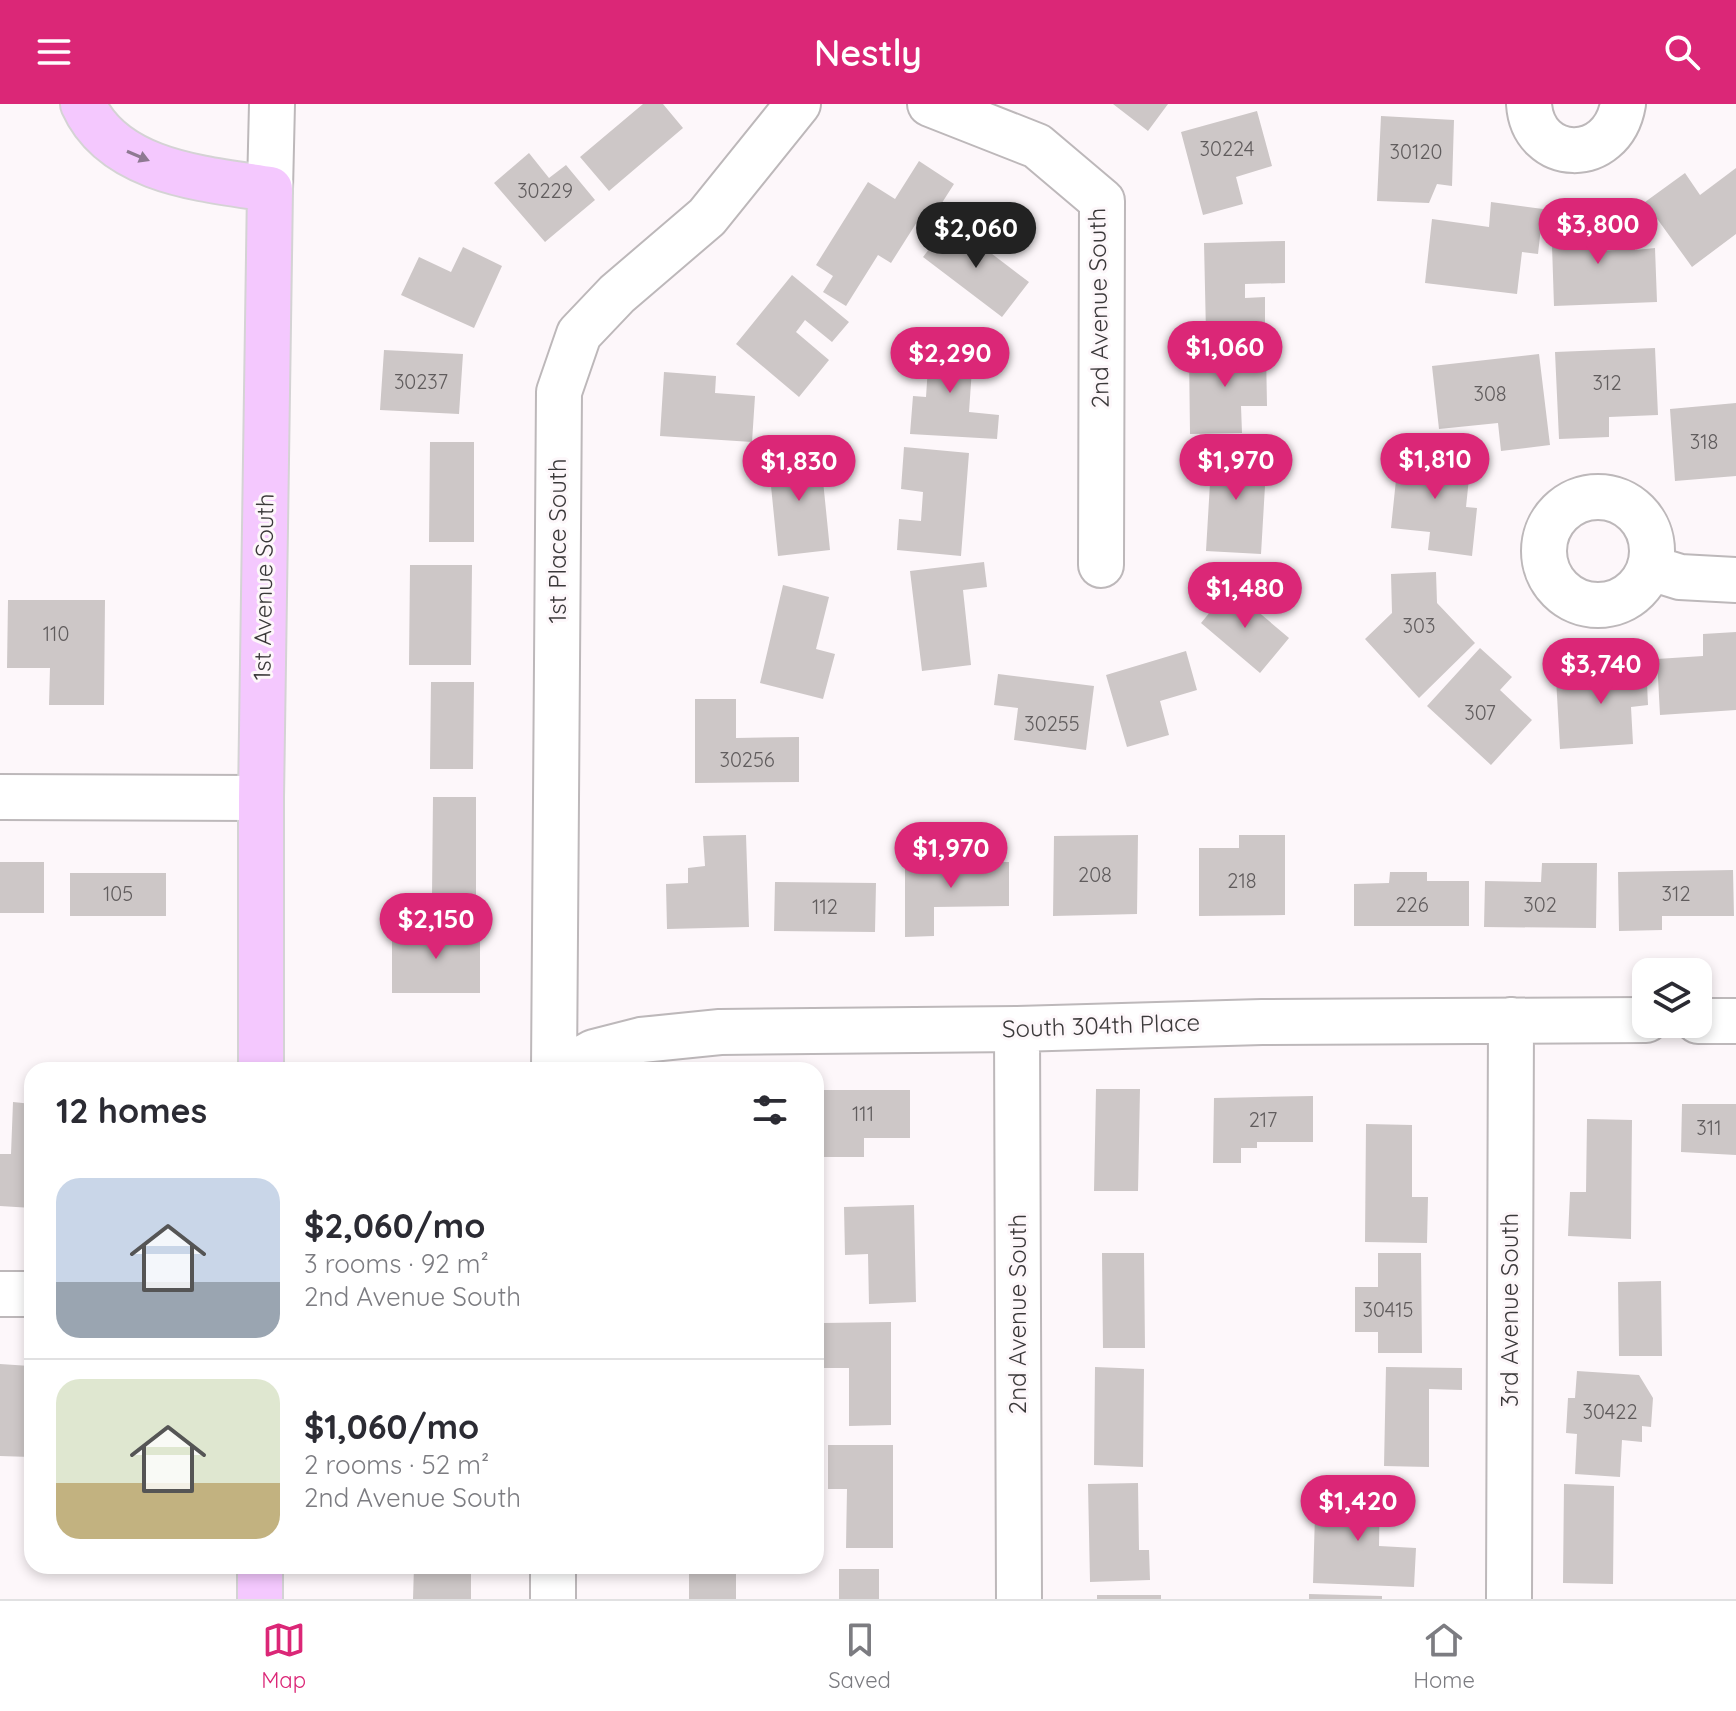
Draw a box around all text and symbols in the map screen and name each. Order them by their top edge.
icon: menu [32,30,76,74]
text: Nestly [814,30,922,75]
icon: search [1660,30,1704,74]
house number: 30224 [1200,136,1254,161]
house number: 30120 [1390,139,1442,164]
one-way arrow [126,150,149,163]
house number: 30229 [517,178,573,203]
pin: $3,800 [1533,198,1663,266]
pin: $2,060 [911,202,1041,270]
text: $3,800 [1557,207,1639,240]
street label: 2nd Avenue South [1081,208,1115,408]
text: $2,060 [934,211,1018,244]
pin: $1,060 [1160,321,1290,389]
pin: $2,290 [885,327,1015,395]
text: $1,060 [1185,330,1265,363]
text: $2,290 [909,336,992,369]
house number: 30237 [394,369,448,394]
house number: 312 [1593,370,1621,395]
house number: 308 [1473,381,1507,406]
house number: 318 [1690,429,1718,454]
pin: $1,810 [1370,433,1500,501]
pin: $1,970 [1171,434,1301,502]
pin: $1,830 [734,435,864,503]
text: $1,810 [1398,442,1472,475]
text: $1,970 [1197,443,1275,476]
text: $1,830 [761,444,837,477]
street label: 1st Place South [542,458,572,624]
street label: 1st Avenue South [246,493,280,681]
pin: $1,480 [1180,562,1310,630]
text: $1,480 [1206,571,1284,604]
house number: 303 [1403,613,1435,638]
house number: 110 [43,621,69,646]
pin: $3,740 [1536,638,1666,706]
text: $3,740 [1560,647,1642,680]
house number: 307 [1464,700,1496,725]
house number: 30255 [1024,711,1080,736]
house number: 30256 [719,747,775,772]
pin: $1,970 [886,822,1016,890]
text: $1,970 [912,831,990,864]
house number: 208 [1078,862,1112,887]
house number: 218 [1227,868,1257,893]
house number: 105 [103,881,133,906]
house number: 312 [1662,881,1690,906]
house number: 226 [1396,892,1429,917]
house number: 302 [1523,892,1557,917]
pin: $2,150 [371,893,501,961]
house number: 112 [812,894,838,919]
text: $2,150 [398,902,474,935]
map controls [1632,958,1712,1038]
button: layers [1632,958,1712,1038]
street label: South 304th Place [1001,1007,1201,1043]
icon: filters [748,1088,792,1132]
text: 12 homes [56,1089,207,1132]
house number: 111 [852,1101,874,1126]
house number: 217 [1249,1107,1277,1132]
house number: 311 [1696,1115,1722,1140]
text: $2,060/mo [304,1204,485,1247]
icon: home [120,1210,216,1306]
street label: 3rd Avenue South [1494,1213,1524,1407]
street label: 2nd Avenue South [1002,1214,1032,1414]
text: 3 rooms · 92 m² [304,1247,489,1280]
text: 2nd Avenue South [304,1280,521,1313]
house number: 30415 [1362,1297,1414,1322]
house number: 30422 [1582,1399,1638,1424]
text: $1,060/mo [304,1405,479,1448]
icon: home [120,1411,216,1507]
text: 2 rooms · 52 m² [304,1448,489,1481]
pin: $1,420 [1293,1475,1423,1543]
text: 2nd Avenue South [304,1481,521,1514]
text: $1,420 [1319,1484,1397,1517]
tab: Map [261,1618,306,1694]
tab: Saved [828,1618,891,1694]
tab: Home [1413,1618,1475,1694]

